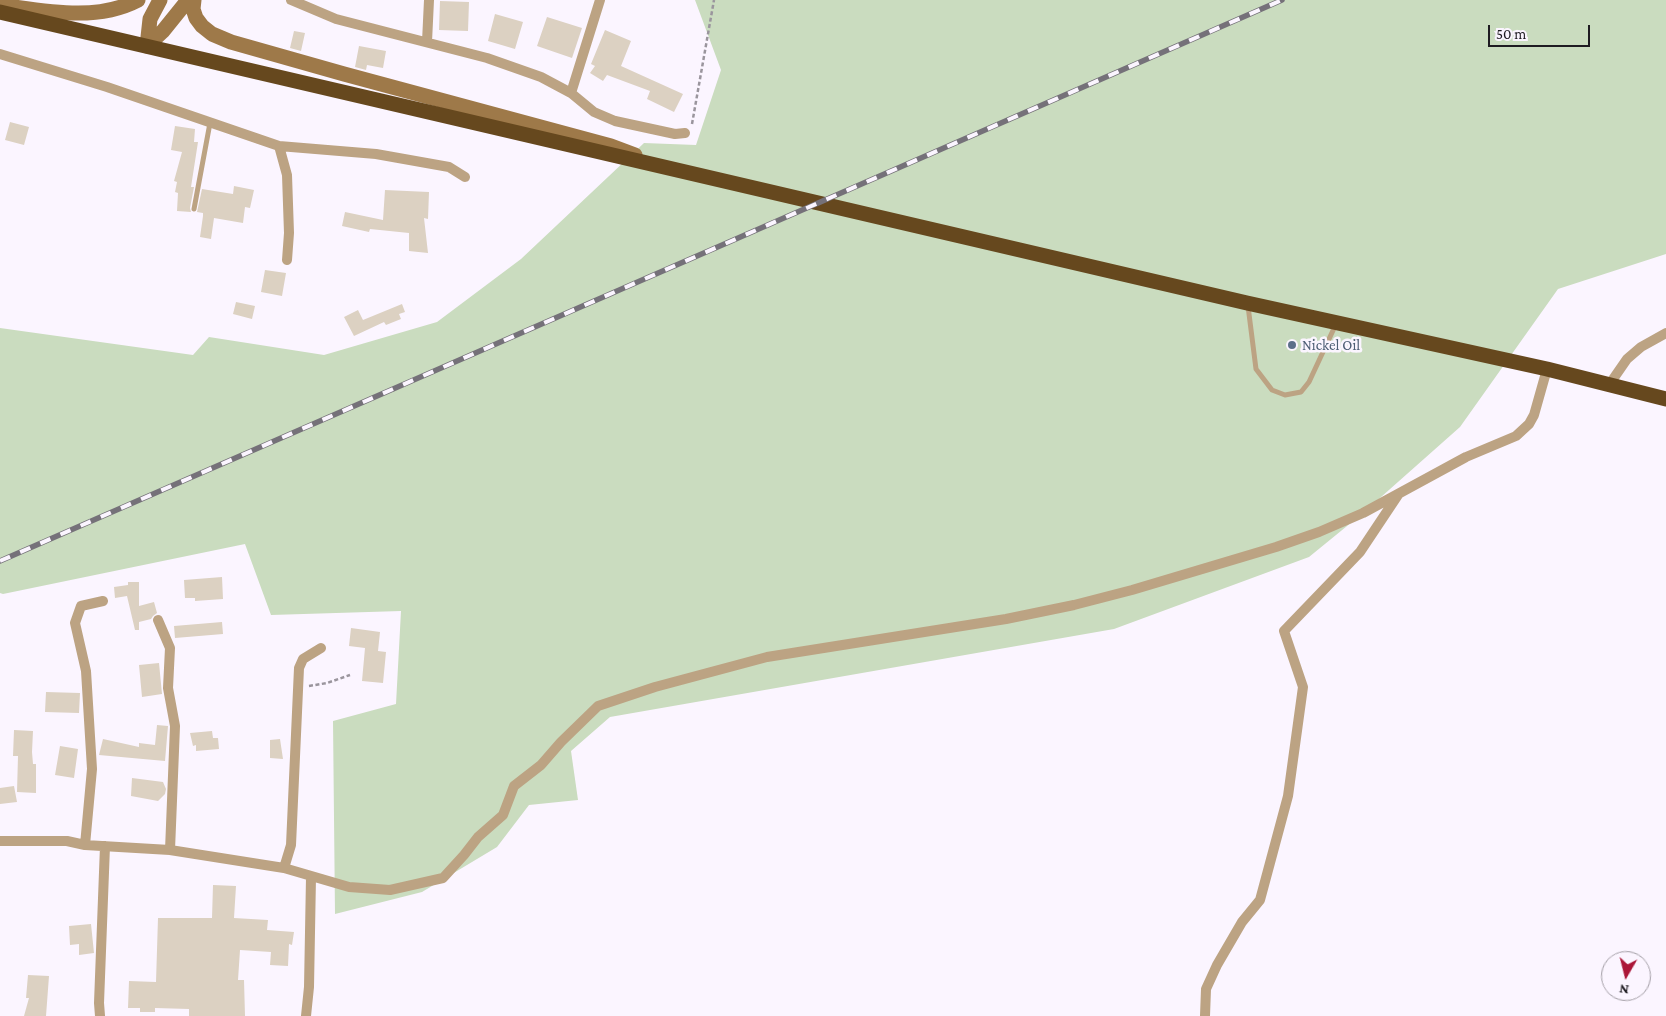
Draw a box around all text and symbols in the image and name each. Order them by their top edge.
scale bar [1491,15,1594,47]
text: 50 m [1496,26,1526,42]
place label: Nickel Oil [1302,336,1360,354]
marker: Nickel Oil [1286,339,1298,351]
north arrow [1601,951,1651,1001]
text: N [1618,981,1630,998]

